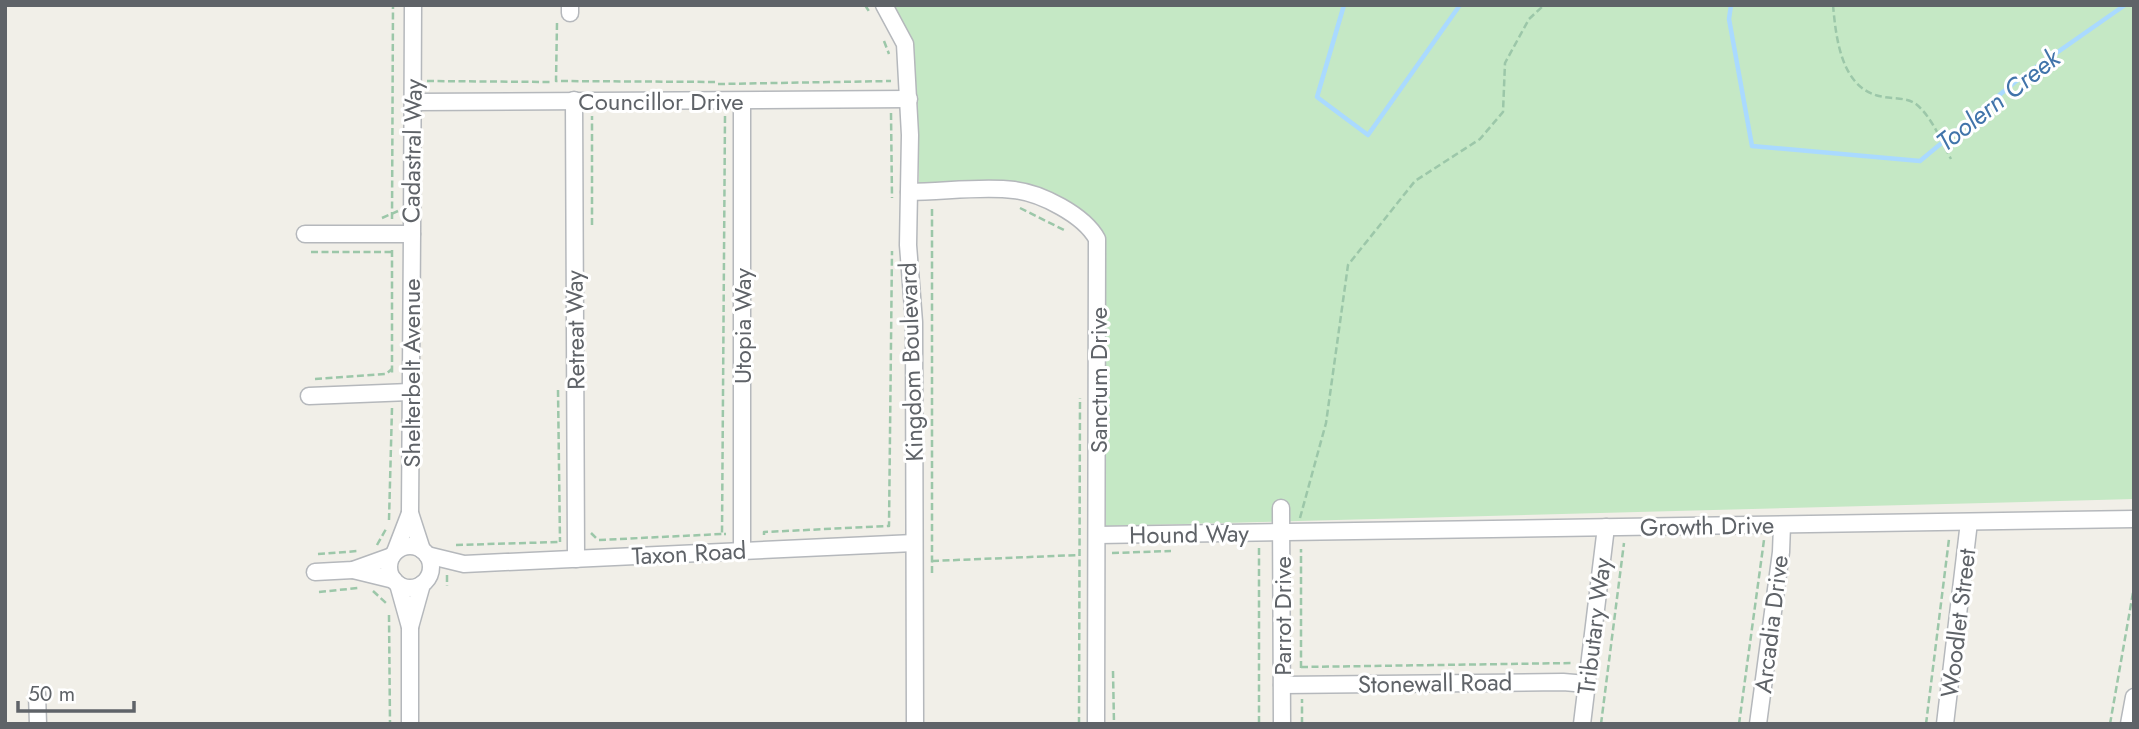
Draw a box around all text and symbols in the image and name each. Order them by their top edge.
water label: Toolern Creek [1928,38,2069,160]
street label: Cadastral Way [393,78,431,224]
street label: Councillor Drive [578,84,744,119]
street label: Kingdom Boulevard [890,262,932,462]
street label: Utopia Way [725,268,760,384]
street label: Retreat Way [556,269,594,390]
street label: Shelterbelt Avenue [394,278,429,468]
street label: Sanctum Drive [1081,307,1116,453]
street label: Growth Drive [1639,507,1775,545]
street label: Hound Way [1129,515,1250,553]
street label: Taxon Road [631,533,747,573]
street label: Woodlet Street [1931,546,1985,699]
street label: Arcadia Drive [1745,553,1797,695]
street label: Tributary Way [1568,555,1620,696]
street label: Parrot Drive [1265,556,1300,676]
street label: Stonewall Road [1357,664,1513,702]
scale bar [18,670,133,714]
text: 50 m [28,679,75,709]

